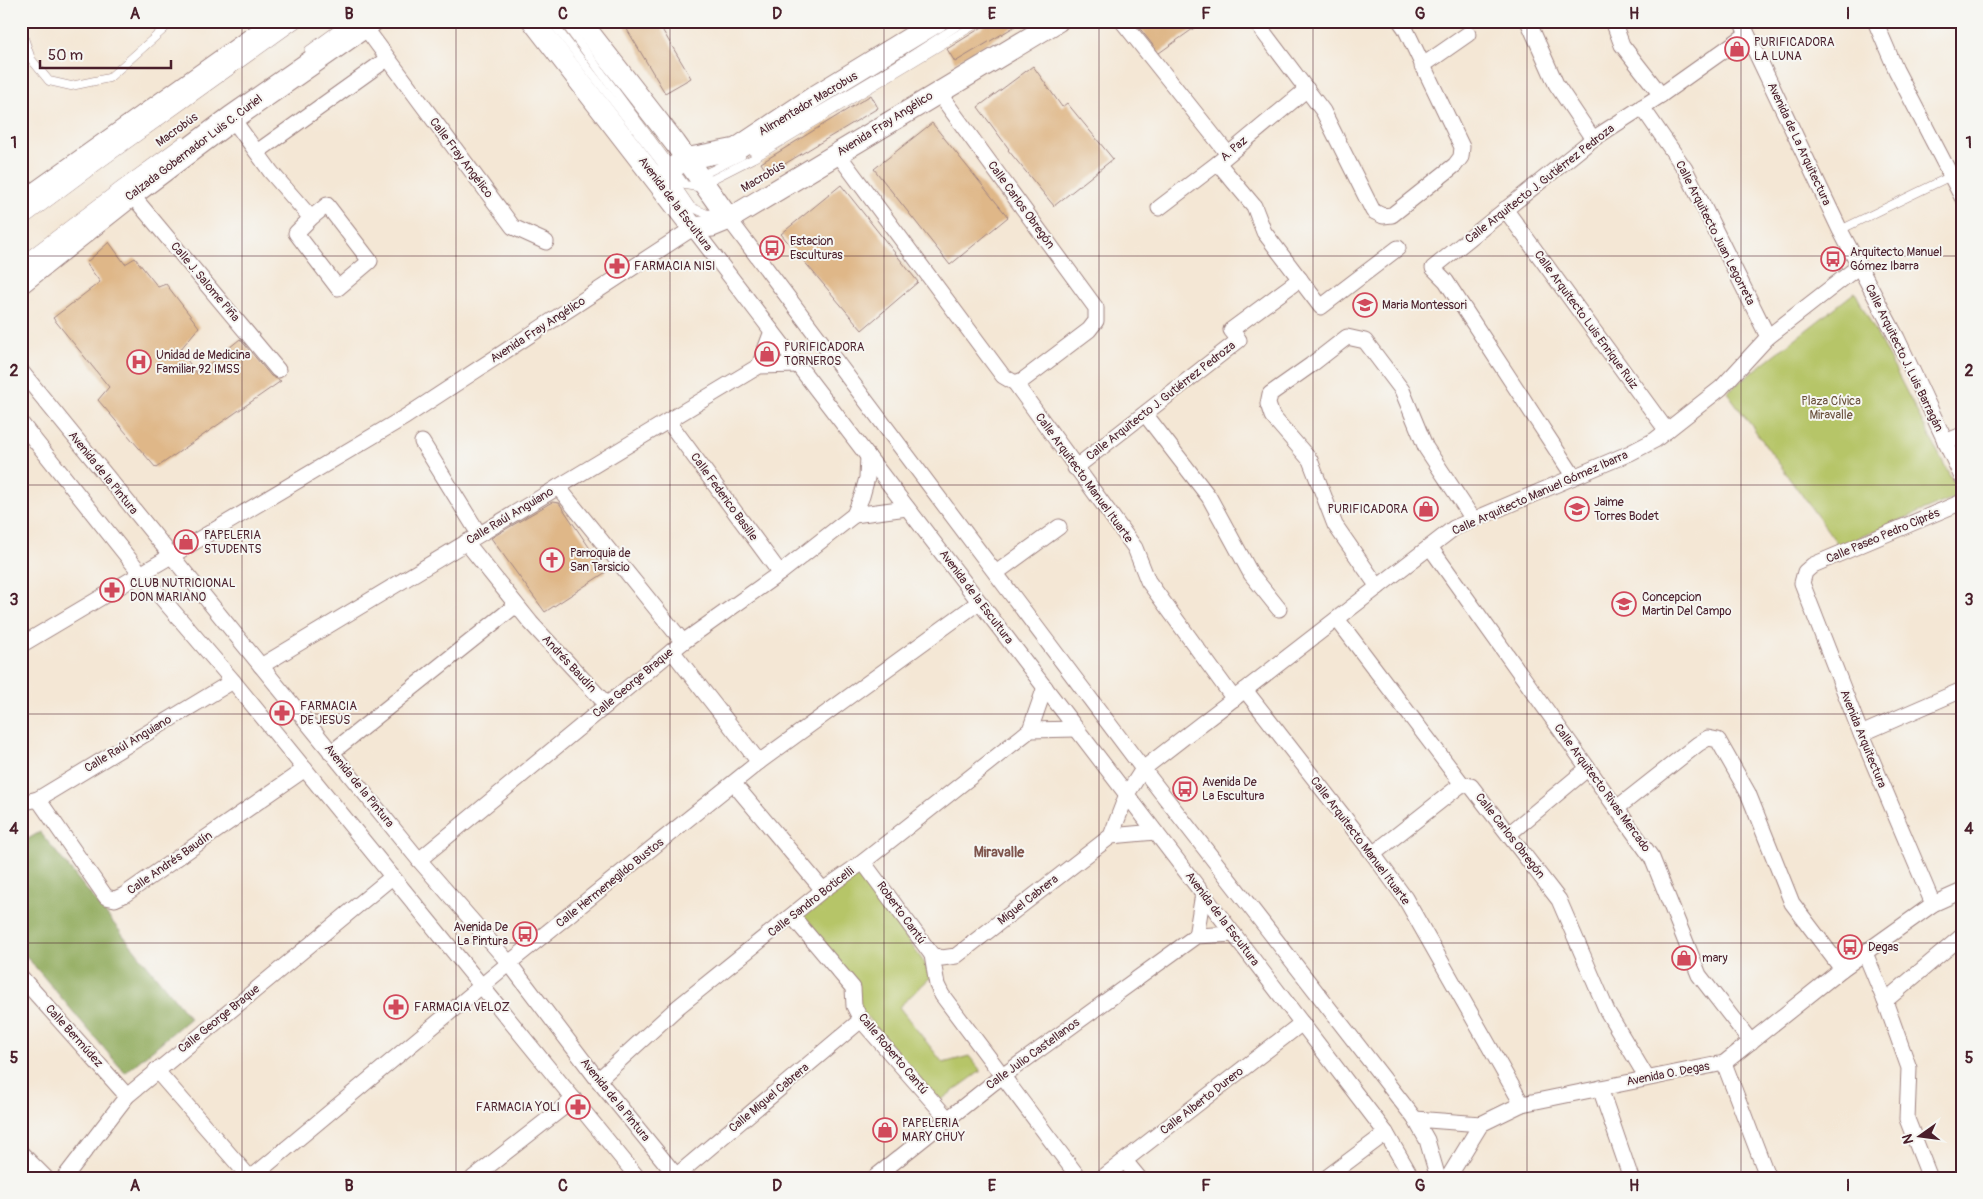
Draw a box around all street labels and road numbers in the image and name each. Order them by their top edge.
street label: Alimentador Macrobus [756,68,861,140]
street label: Avenida de La Arquitectura [1764,80,1834,208]
street label: Avenida Fray Angélico [834,88,936,160]
street label: Calzada Gobernador Luis C. Curiel [123,91,266,204]
street label: Macrobús [153,109,201,150]
street label: Calle Fray Angélico [426,115,496,202]
street label: Calle Arquitecto J. Gutiérrez Pedroza [1462,121,1618,247]
street label: A. Paz [1217,133,1251,165]
street label: Avenida de la Escultura [635,154,716,254]
street label: Macrobús [738,158,788,196]
street label: Calle Carlos Obregón [984,158,1058,252]
street label: Calle Arquitecto Juan Legorreta [1672,158,1758,308]
street label: Calle J. Salome Piña [167,239,243,325]
street label: Calle Arquitecto Luis Enrique Ruiz [1531,248,1641,392]
street label: Calle Arquitecto J. Luis Barragán [1862,282,1946,434]
street label: Avenida Fray Angélico [488,293,589,366]
street label: Calle Arquitecto J. Gutiérrez Pedroza [1083,338,1239,464]
street label: Calle Arquitecto Manuel Ituarte [1032,410,1136,546]
street label: Avenida de la Pintura [65,428,141,518]
street label: Calle Arquitecto Manuel Gómez Ibarra [1450,447,1631,539]
street label: Calle Federico Basille [687,450,761,544]
street label: Calle Raúl Anguiano [464,484,557,548]
street label: Calle Paseo Pedro Ciprés [1824,505,1943,567]
street label: Avenida de la Escultura [936,547,1017,647]
street label: Andrés Baudín [539,632,600,696]
street label: Calle George Braque [590,645,676,721]
street label: Avenida Arquitectura [1836,688,1890,791]
street label: Calle Raúl Anguiano [82,712,175,776]
street label: Calle Arquitecto Rivas Mercado [1550,721,1654,855]
street label: Avenida de la Pintura [321,741,397,831]
street label: Calle Arquitecto Manuel Ituarte [1307,774,1413,908]
street label: Calle Carlos Obregón [1472,790,1548,882]
street label: Calle Andrés Baudín [125,828,216,898]
street label: Calle Hermenegildo Bustos [553,835,667,931]
street label: Calle Sandro Boticelli [765,864,857,940]
street label: Avenida de la Escultura [1182,869,1263,969]
street label: Miguel Cabrera [995,871,1062,928]
street label: Roberto Cantú [873,879,929,947]
street label: Calle George Braque [175,981,263,1056]
street label: Calle Bermúdez [42,1002,106,1070]
street label: Calle Roberto Cantú [855,1011,931,1097]
street label: Calle Julio Castellanos [983,1015,1083,1093]
street label: Avenida de la Pintura [577,1055,653,1145]
street label: Avenida O. Degas [1625,1058,1711,1089]
street label: Calle Miguel Cabrera [726,1060,812,1136]
street label: Calle Alberto Durero [1157,1063,1247,1138]

